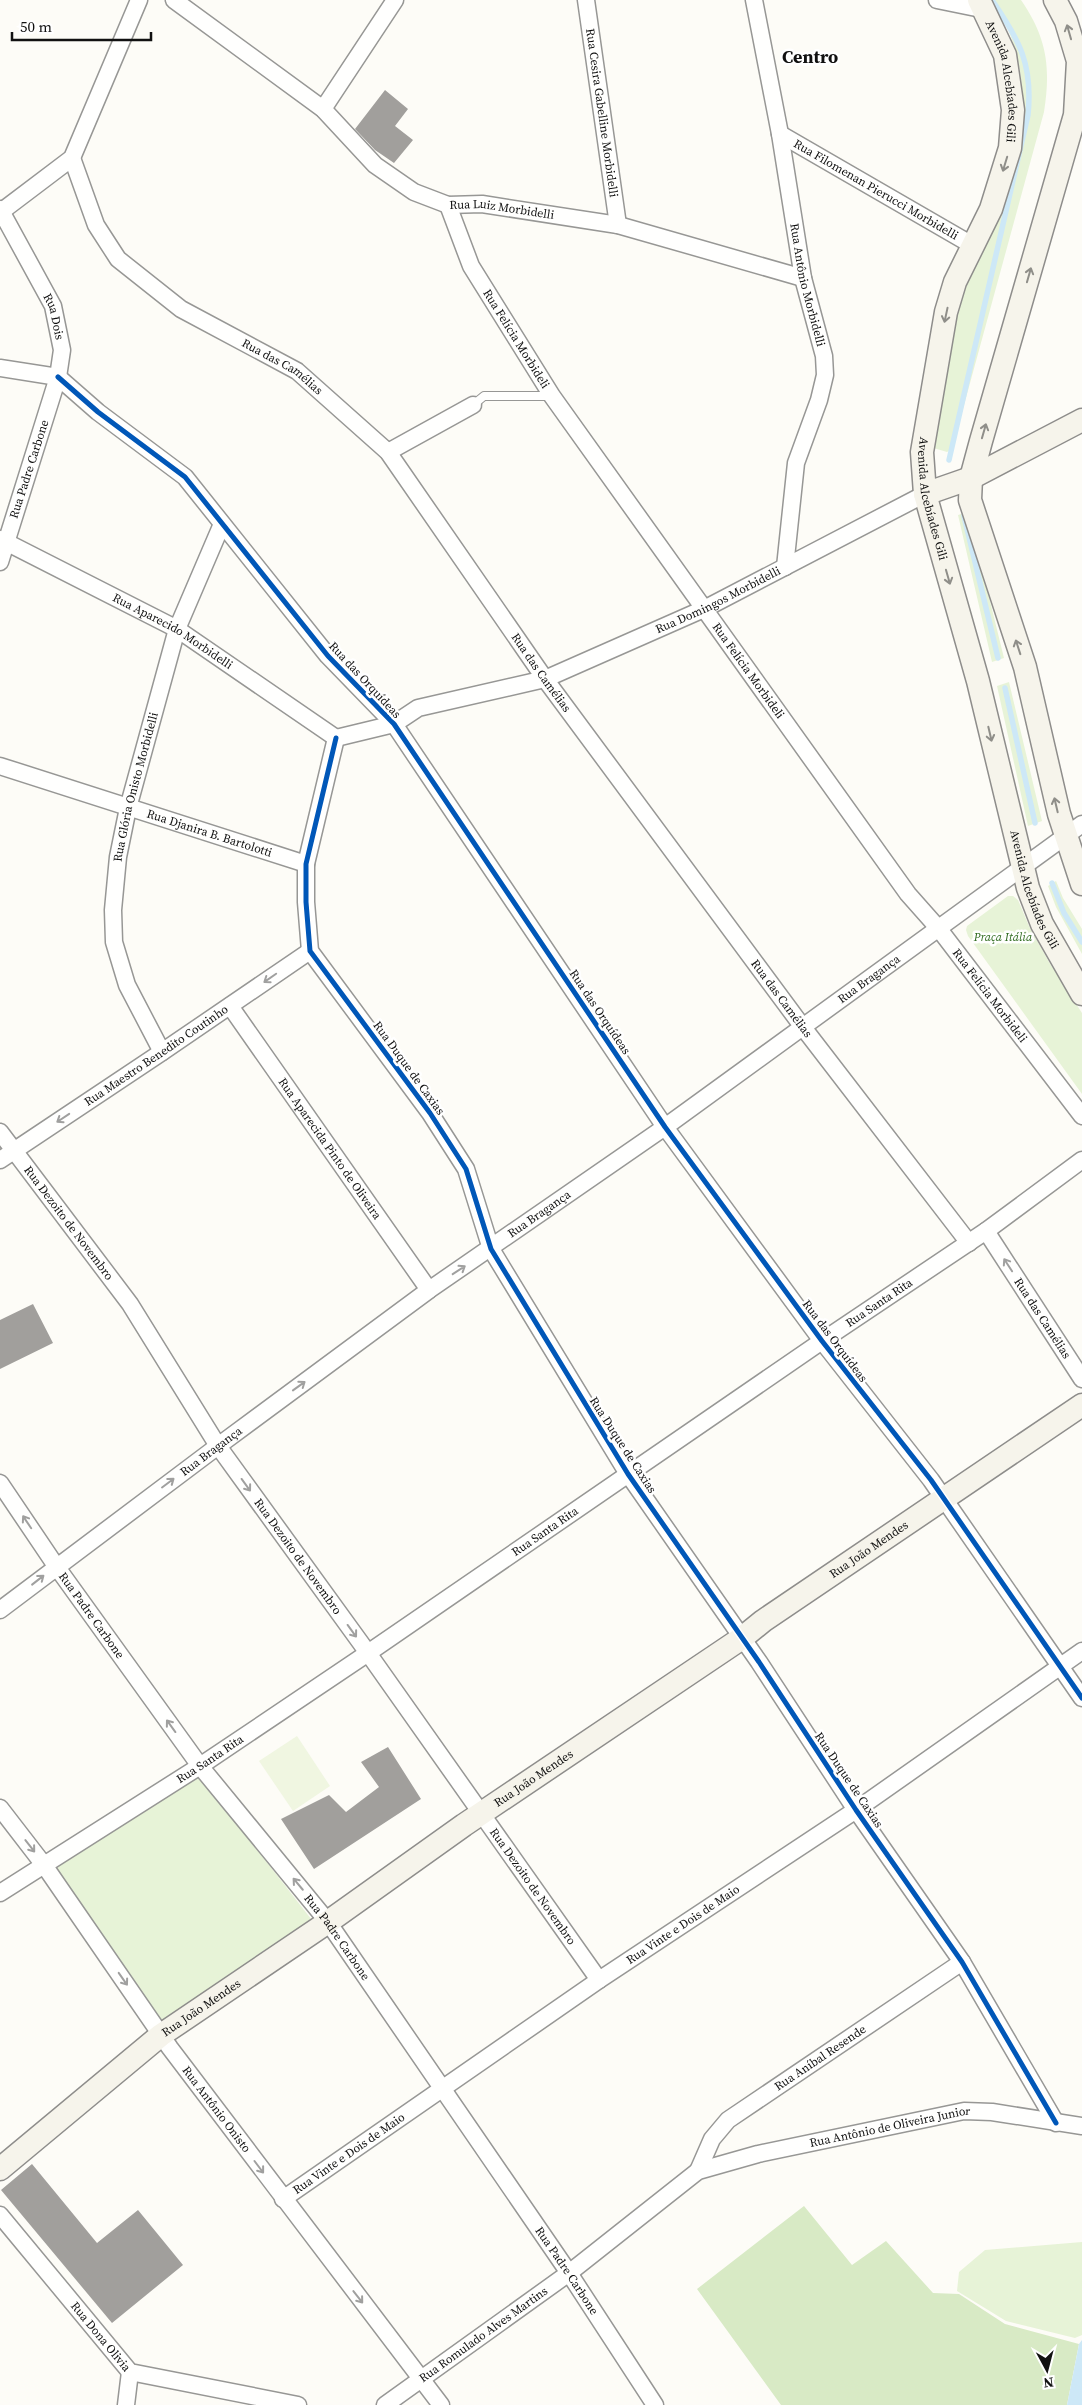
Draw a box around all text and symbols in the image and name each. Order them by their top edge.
scale bar [12,10,151,42]
text: 50 m [20,16,52,37]
street label: Avenida Alcebíades Gili [982,18,1021,143]
one-way arrow [1064,25,1074,41]
street label: Rua Cesira Gabelline Morbidelli [582,27,622,199]
district label: Centro [782,44,838,69]
street label: Rua Filomenan Pierucci Morbidelli [791,136,962,244]
one-way arrow [1000,156,1010,172]
street label: Rua Luiz Morbidelli [449,196,556,223]
street label: Rua Antônio Morbidelli [786,222,829,349]
one-way arrow [1024,267,1034,283]
street label: Rua Felícia Morbideli [479,286,554,392]
street label: Rua Dois [40,290,68,341]
one-way arrow [941,306,950,322]
street label: Rua das Camélias [239,335,326,398]
street label: Rua Padre Carbone [5,418,53,520]
one-way arrow [979,423,989,439]
street label: Avenida Alcebíades Gili [914,436,951,562]
street label: Rua Domingos Morbidelli [653,562,784,637]
one-way arrow [944,568,954,584]
street label: Rua Aparecido Morbidelli [110,590,236,673]
street label: Rua Felícia Morbideli [709,620,788,722]
street label: Rua das Camélias [508,630,575,715]
street label: Rua das Orquídeas [325,638,405,722]
one-way arrow [1013,639,1023,655]
street label: Rua Glória Onisto Morbidelli [110,710,162,862]
one-way arrow [986,725,995,741]
one-way arrow [1051,797,1060,813]
street label: Rua Djanira B. Bartolotti [145,806,275,861]
street label: Avenida Alcebíades Gili [1006,828,1063,952]
park label: Praça Itália [973,929,1033,945]
street label: Rua Felícia Morbideli [949,945,1031,1046]
street label: Rua Bragança [834,950,904,1007]
street label: Rua das Camélias [747,956,816,1041]
street label: Rua das Orquídeas [566,966,634,1058]
one-way arrow [263,973,277,983]
street label: Rua Maestro Benedito Coutinho [81,1001,232,1110]
street label: Rua Duque de Caxias [370,1018,448,1118]
street label: Rua Aparecida Pinto de Oliveira [275,1075,386,1223]
one-way arrow [57,1113,71,1123]
street label: Rua Dezoito de Novembro [20,1162,117,1284]
street label: Rua Bragança [504,1186,575,1241]
one-way arrow [1003,1258,1013,1272]
one-way arrow [452,1265,466,1276]
street label: Rua Santa Rita [843,1274,916,1331]
street label: Rua das Camélias [1010,1275,1075,1362]
street label: Rua das Orquídeas [799,1297,871,1385]
one-way arrow [292,1381,306,1391]
street label: Rua Duque de Caxias [586,1394,660,1496]
street label: Rua Bragança [177,1422,246,1480]
one-way arrow [161,1477,174,1488]
one-way arrow [241,1478,251,1492]
street label: Rua Dezoito de Novembro [251,1495,346,1618]
street label: Rua Santa Rita [509,1502,582,1560]
one-way arrow [21,1515,32,1529]
street label: Rua João Mendes [826,1517,911,1582]
street label: Rua Padre Carbone [55,1569,128,1662]
one-way arrow [31,1575,44,1586]
one-way arrow [347,1624,357,1638]
one-way arrow [166,1719,176,1733]
street label: Rua Duque de Caxias [811,1729,887,1831]
street label: Rua Santa Rita [173,1731,247,1787]
street label: Rua João Mendes [491,1746,576,1811]
street label: Rua Dezoito de Novembro [486,1825,580,1948]
one-way arrow [24,1839,35,1852]
one-way arrow [292,1878,303,1891]
street label: Rua Vinte e Dois de Maio [623,1881,743,1968]
street label: Rua Padre Carbone [300,1891,374,1984]
one-way arrow [118,1972,128,1986]
street label: Rua João Mendes [159,1975,244,2040]
street label: Rua Aníbal Resende [771,2021,869,2094]
street label: Rua Antônio Onisto [178,2063,255,2156]
street label: Rua Antônio de Oliveira Junior [808,2103,970,2151]
street label: Rua Vinte e Dois de Maio [290,2109,408,2198]
one-way arrow [254,2160,265,2173]
street label: Rua Padre Carbone [531,2223,602,2318]
street label: Rua Romulado Alves Martins [416,2283,551,2386]
one-way arrow [352,2290,363,2303]
street label: Rua Dona Olivia [67,2298,135,2376]
north arrow [1022,2345,1072,2395]
text: N [1042,2372,1055,2393]

